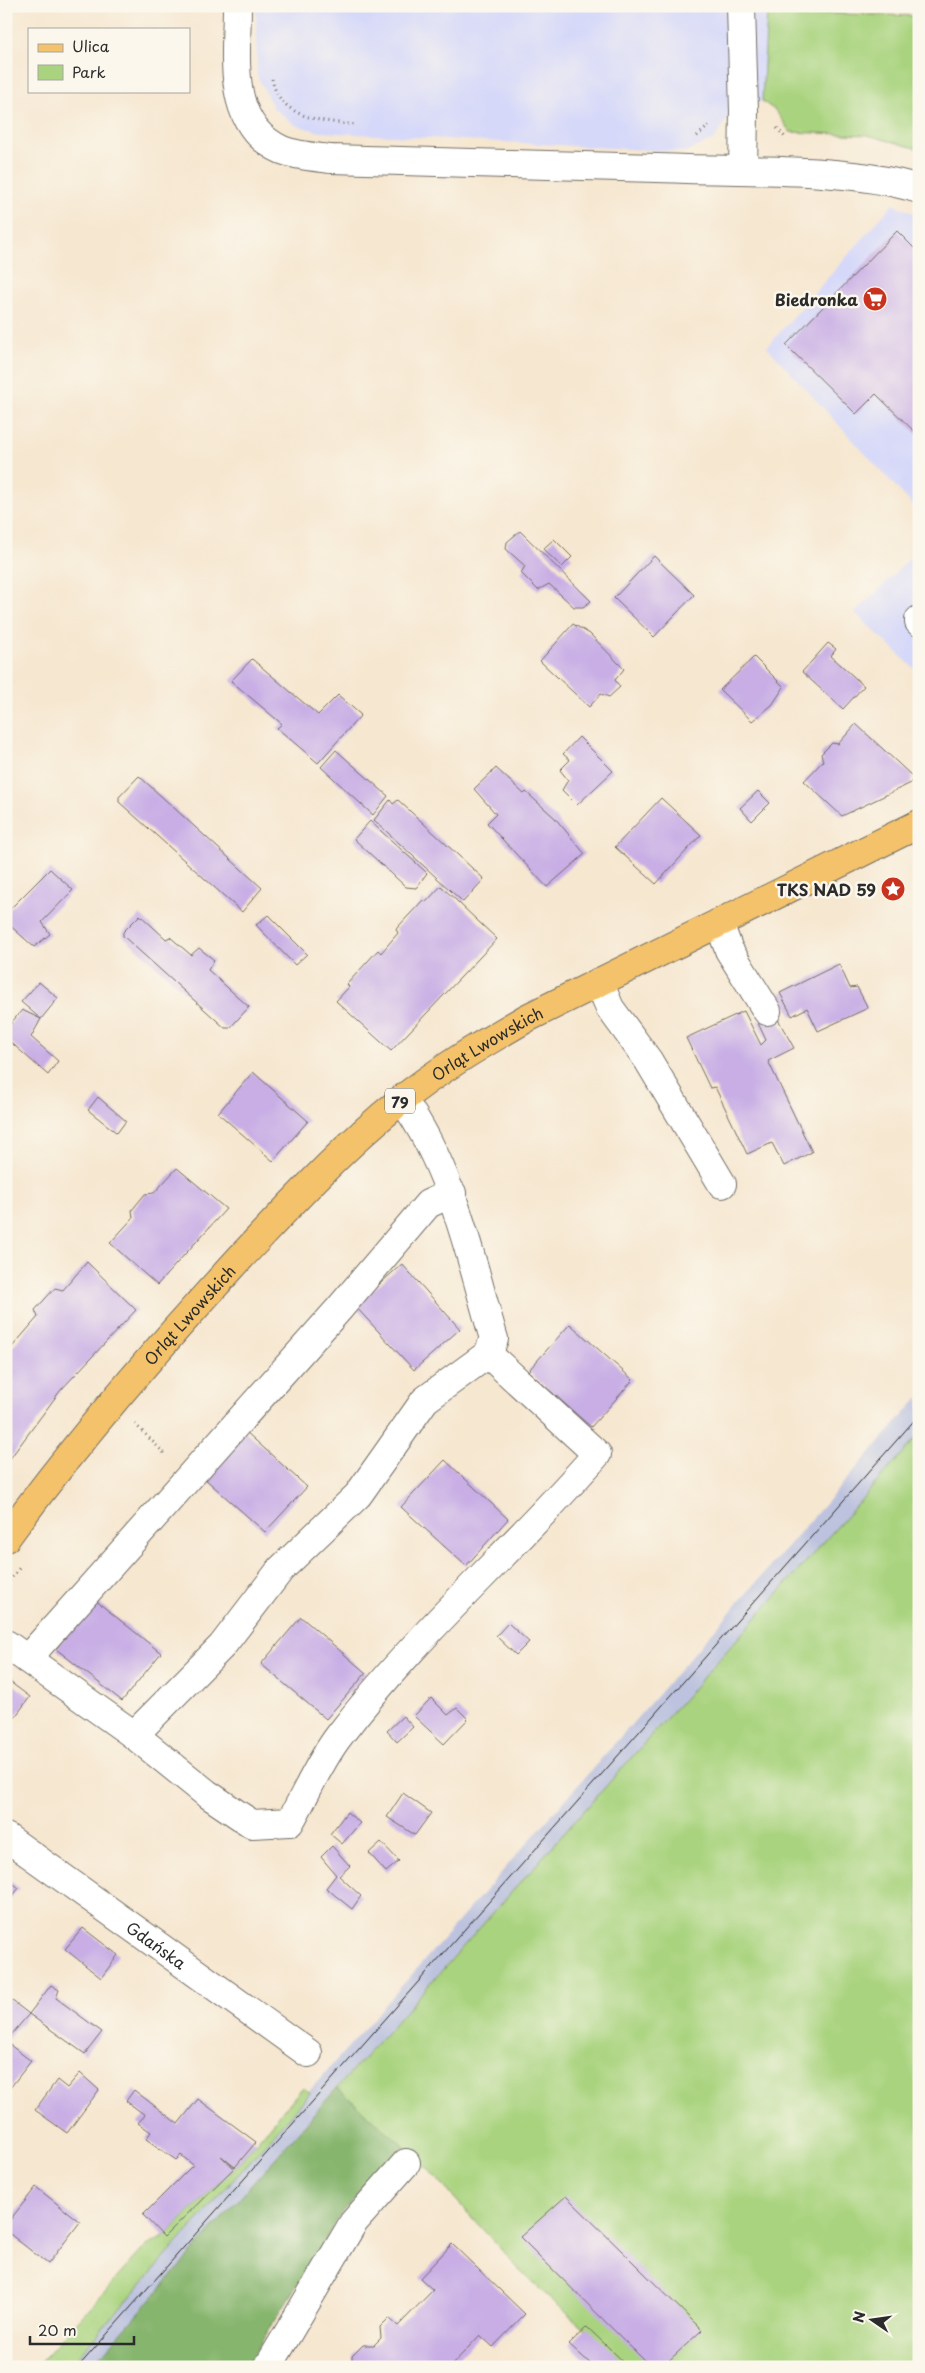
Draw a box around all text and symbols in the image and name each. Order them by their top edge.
legend [28,28,190,92]
text: Ulica [72,34,110,57]
text: Park [72,60,106,83]
supermarket icon: Biedronka [862,286,888,312]
place label: Biedronka [775,287,858,311]
place icon: TKS NAD 59 [880,876,906,902]
place label: TKS NAD 59 [777,877,876,901]
street label: Orląt Lwowskich [426,1000,547,1086]
road number: 79 [385,1088,415,1114]
street label: Orląt Lwowskich [138,1259,240,1370]
street label: Gdańska [122,1915,191,1974]
north arrow [848,2296,898,2346]
text: N [847,2309,870,2325]
scale bar [30,2313,134,2345]
text: 20 m [38,2318,77,2341]

